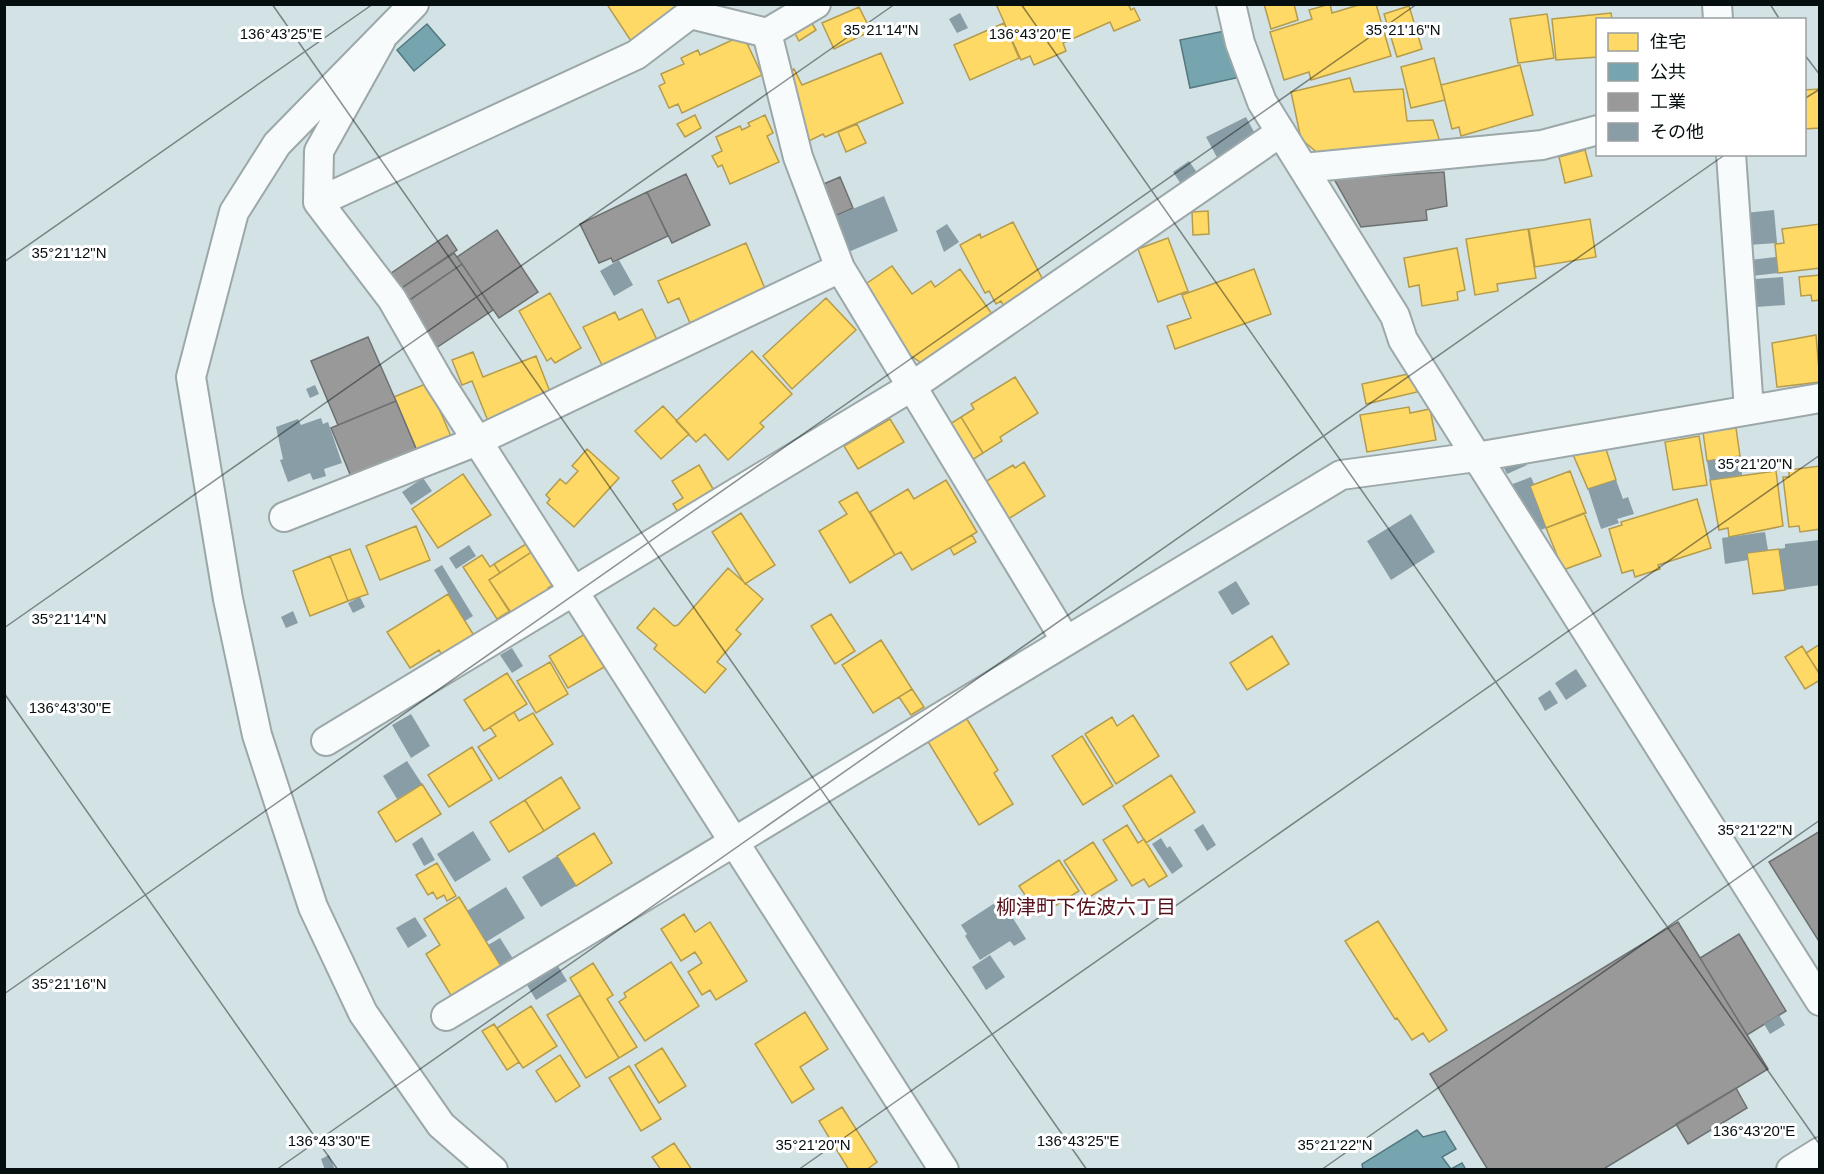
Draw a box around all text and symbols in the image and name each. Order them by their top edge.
legend [1596,18,1806,156]
text: 35°21'14"N [843,21,919,38]
text: 35°21'16"N [1365,21,1441,38]
text: 136°43'25"E [240,25,322,42]
text: 136°43'20"E [989,25,1071,42]
text: 住宅 [1650,32,1686,52]
text: 公共 [1650,62,1686,82]
text: 工業 [1650,92,1686,112]
text: その他 [1650,122,1704,142]
text: 35°21'12"N [31,244,107,261]
text: 35°21'20"N [1717,455,1793,472]
text: 35°21'14"N [31,610,107,627]
text: 136°43'30"E [29,699,111,716]
text: 35°21'22"N [1717,821,1793,838]
district label: 柳津町下佐波六丁目 [996,896,1176,918]
text: 35°21'16"N [31,975,107,992]
text: 136°43'20"E [1713,1122,1795,1139]
text: 136°43'30"E [288,1132,370,1149]
text: 136°43'25"E [1037,1132,1119,1149]
text: 35°21'20"N [775,1136,851,1153]
text: 35°21'22"N [1297,1136,1373,1153]

